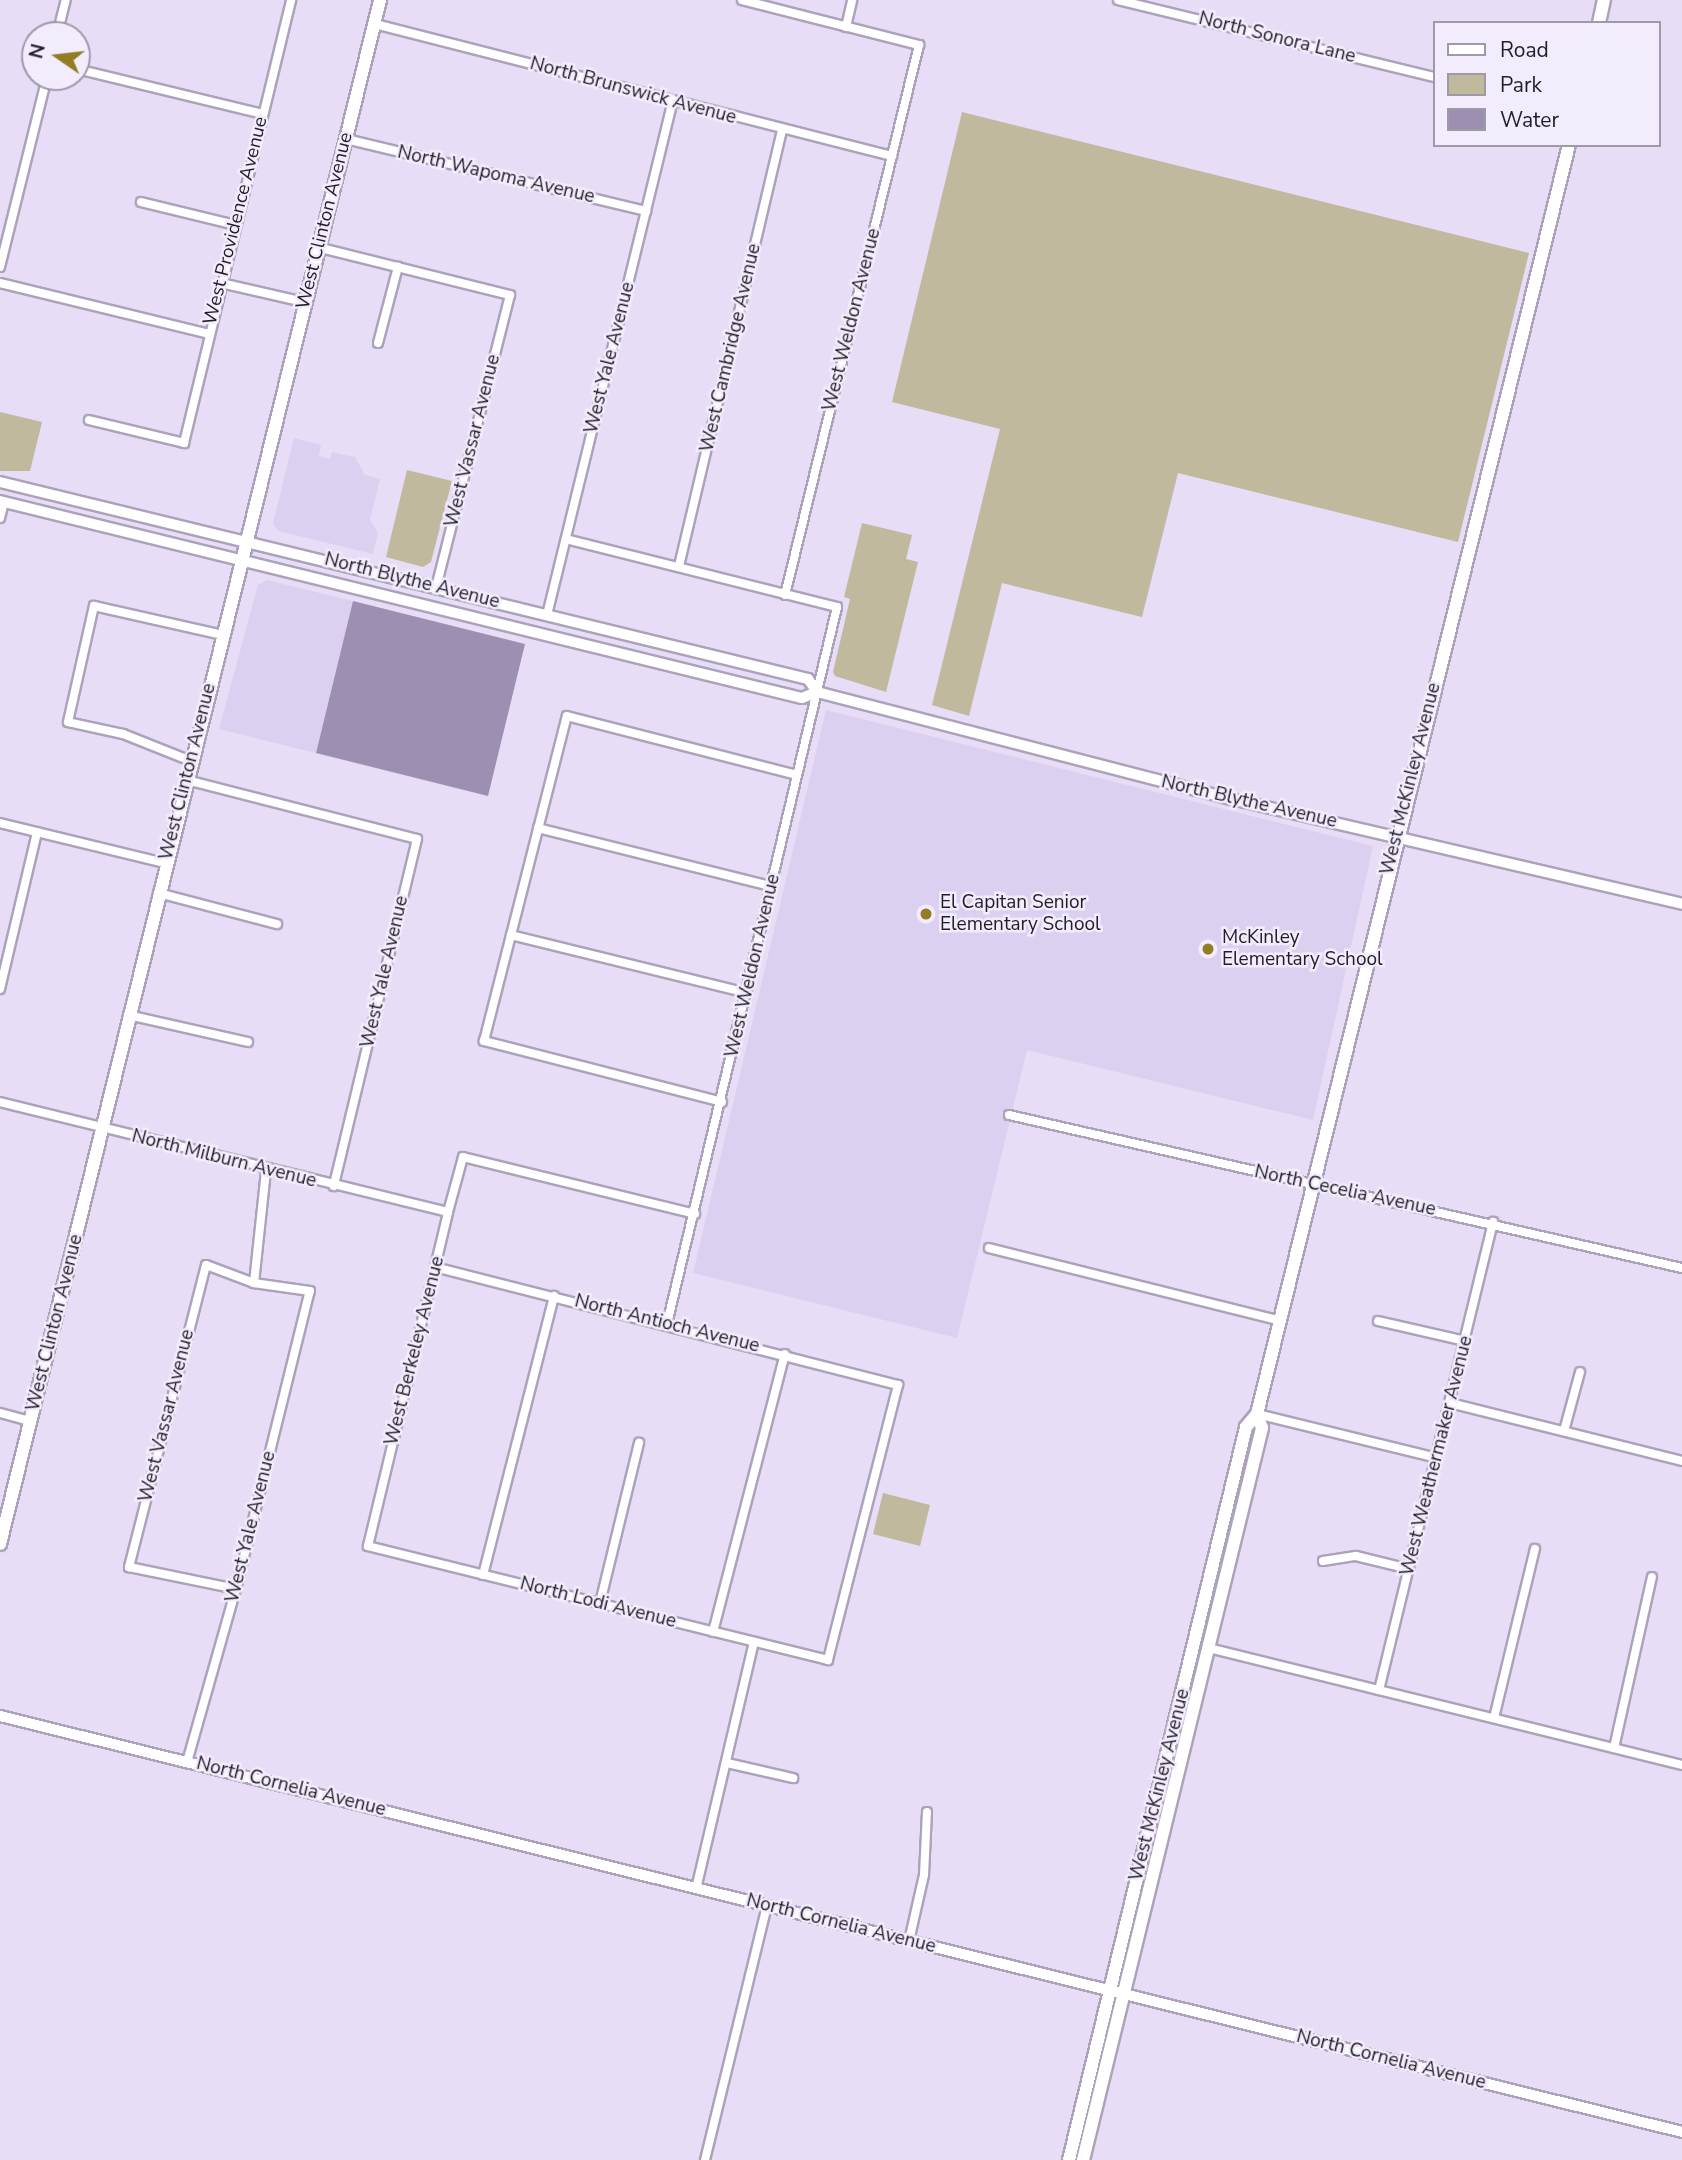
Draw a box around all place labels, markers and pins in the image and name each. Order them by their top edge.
place label: El Capitan Senior Elementary School [940,892,1101,936]
marker: El Capitan Senior Elementary School [918,906,934,922]
place label: McKinley Elementary School [1222,927,1383,971]
marker: McKinley Elementary School [1200,941,1216,957]

